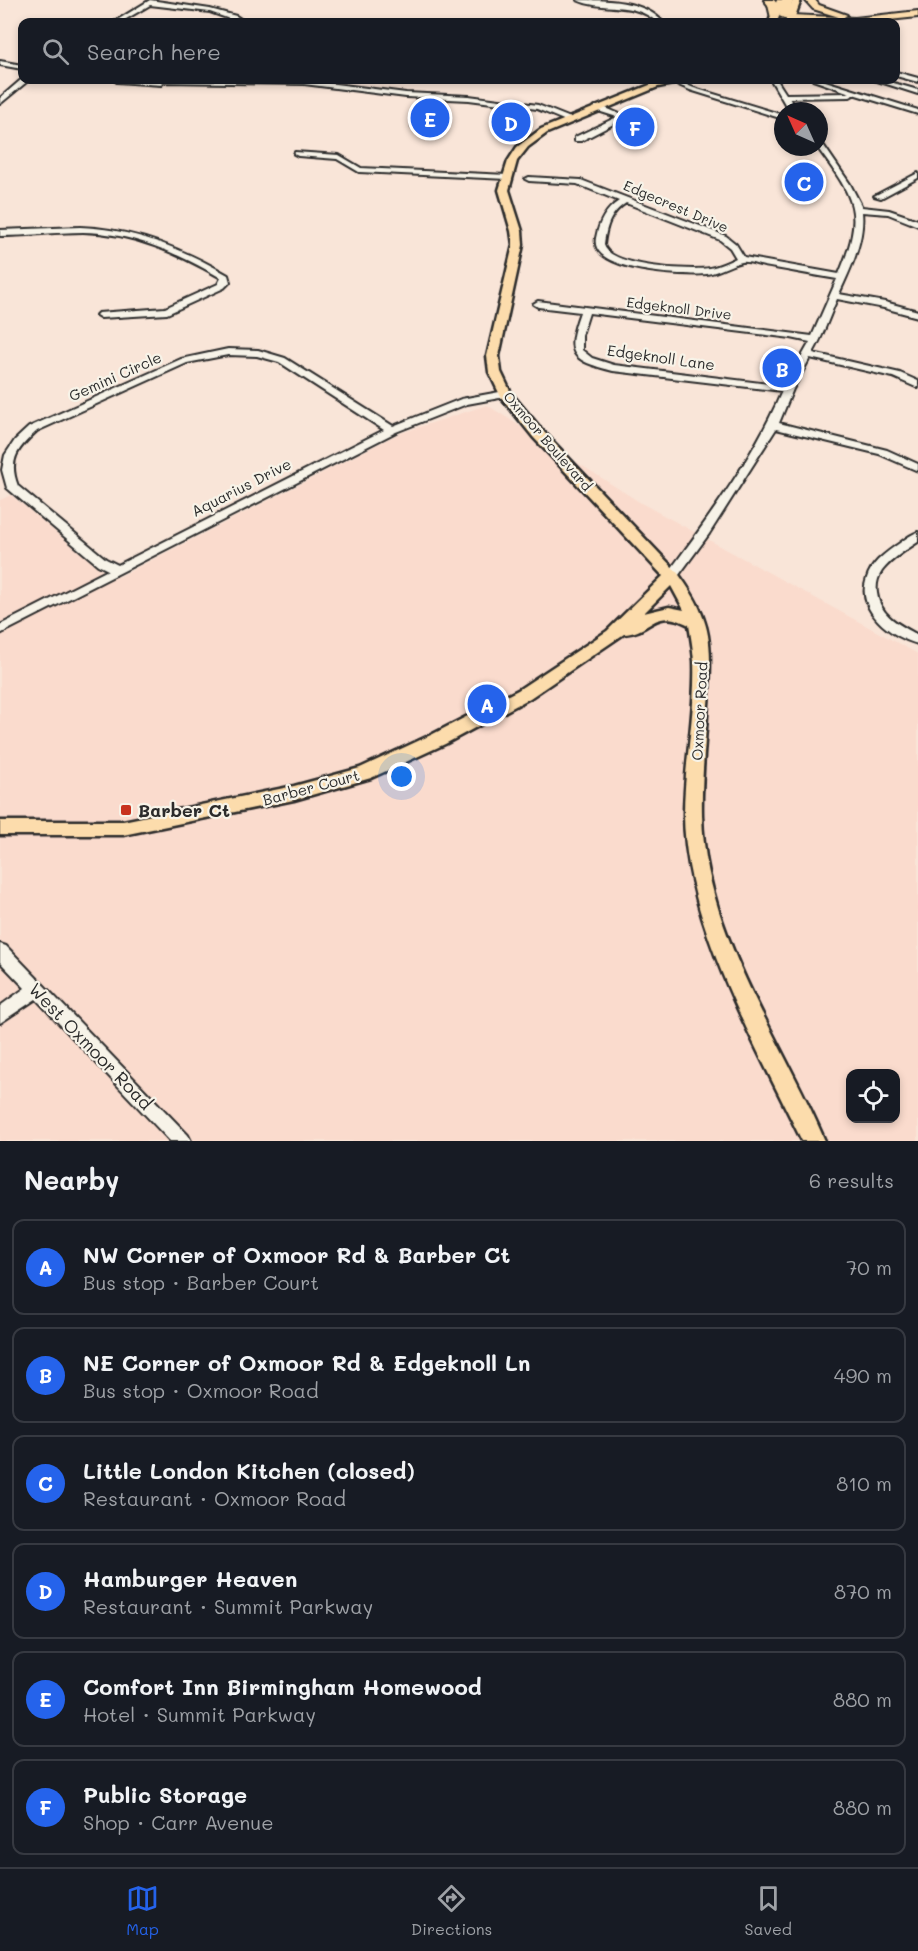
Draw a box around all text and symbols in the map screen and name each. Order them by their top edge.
search box [18,18,900,84]
icon: search [39,35,72,68]
text: Search here [87,37,221,66]
pin: E [410,96,450,140]
pin: D [492,100,530,144]
north arrow [774,102,828,156]
pin: F [616,104,654,150]
pin: C [784,160,824,204]
street label: Edgecrest Drive [621,175,731,237]
street label: Edgeknoll Drive [625,292,733,324]
street label: Edgeknoll Lane [606,340,716,374]
pin: B [762,346,802,391]
street label: Gemini Circle [66,347,164,405]
street label: Oxmoor Boulevard [499,387,597,495]
street label: Aquarius Drive [188,453,294,521]
street label: Oxmoor Road [686,661,712,761]
pin: A [468,682,506,726]
your location [387,762,416,791]
street label: Barber Court [260,764,362,810]
place label: Barber Ct [138,798,230,822]
marker: Barber Ct [119,803,133,817]
street label: West Oxmoor Road [24,977,158,1115]
map controls [846,1069,900,1123]
button: locate [846,1069,900,1123]
text: Nearby [24,1163,119,1197]
text: 6 results [809,1167,894,1193]
text: NW Corner of Oxmoor Rd & Barber Ct [83,1240,510,1269]
text: A [39,1254,52,1280]
text: 70 m [846,1254,892,1280]
text: Bus stop · Barber Court [83,1269,319,1295]
text: NE Corner of Oxmoor Rd & Edgeknoll Ln [83,1348,530,1377]
text: B [39,1362,52,1388]
text: 490 m [834,1362,892,1388]
text: Bus stop · Oxmoor Road [83,1377,319,1403]
text: Little London Kitchen (closed) [83,1456,415,1485]
text: C [38,1470,53,1496]
text: 810 m [836,1470,892,1496]
text: Restaurant · Oxmoor Road [83,1485,346,1511]
text: Hamburger Heaven [83,1564,297,1593]
text: D [38,1578,53,1604]
text: 870 m [834,1578,892,1604]
text: Restaurant · Summit Parkway [83,1593,373,1619]
text: Comfort Inn Birmingham Homewood [83,1672,482,1701]
text: E [39,1686,52,1712]
text: 880 m [833,1686,892,1712]
text: Hotel · Summit Parkway [83,1701,316,1727]
text: Public Storage [83,1780,247,1809]
text: F [39,1794,52,1820]
text: 880 m [833,1794,892,1820]
text: Shop · Carr Avenue [83,1809,274,1835]
tab: Map [126,1882,159,1939]
tab: Directions [411,1882,492,1939]
tab: Saved [744,1882,792,1939]

